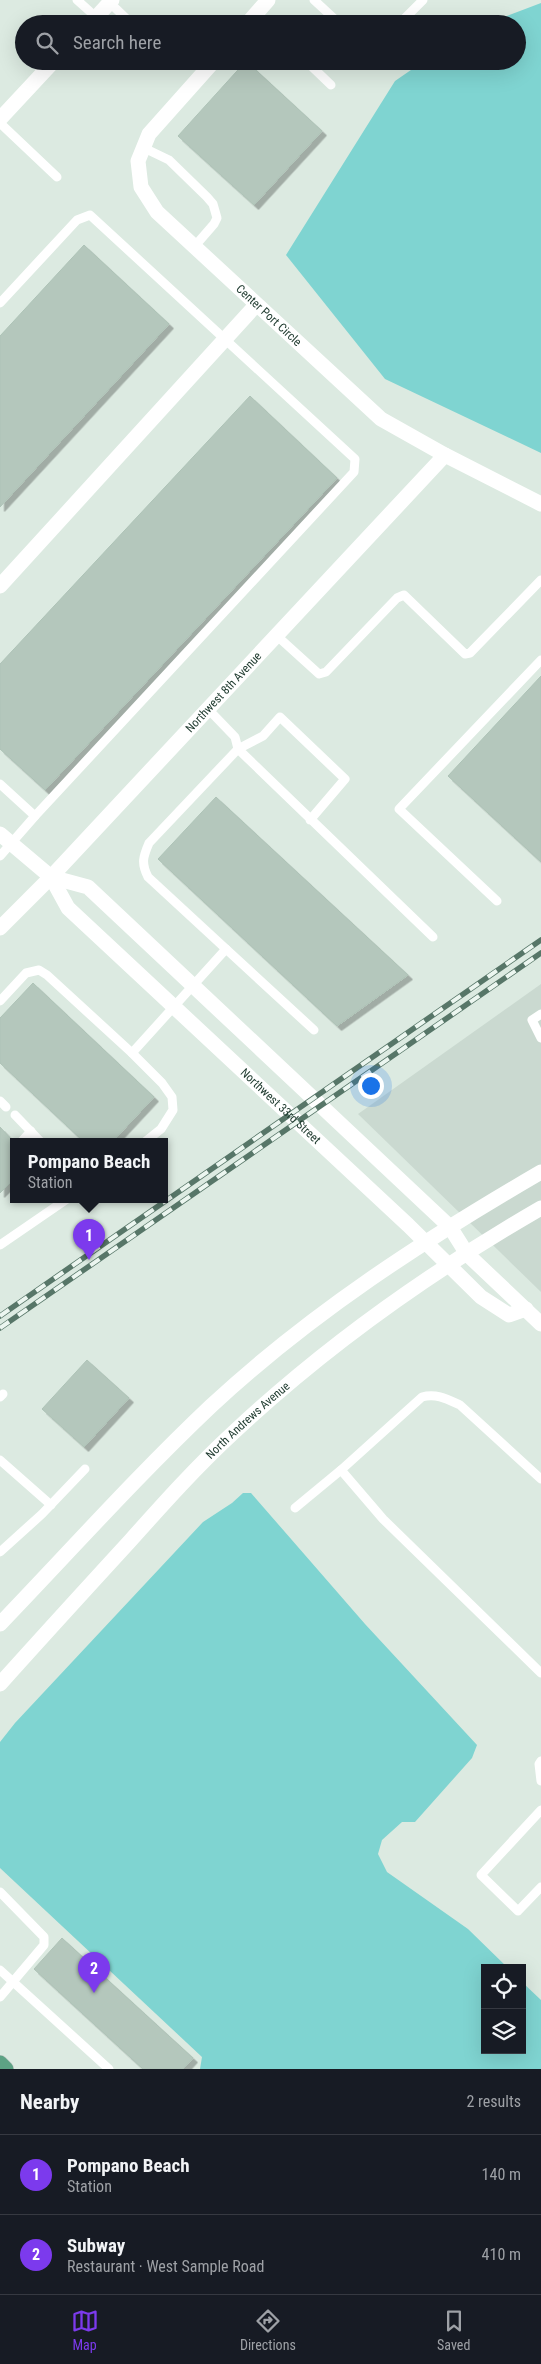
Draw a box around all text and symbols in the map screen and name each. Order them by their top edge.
search box [15,15,526,70]
icon: search [33,29,61,57]
text: Search here [73,31,161,54]
street label: Center Port Circle [233,282,305,349]
street label: Northwest 8th Avenue [183,649,265,735]
street label: Northwest 33rd Street [238,1066,324,1147]
your location [358,1073,384,1099]
popup [10,1138,168,1203]
text: Pompano Beach [28,1150,150,1173]
text: Station [28,1173,73,1192]
pin: 1 [73,1219,105,1260]
street label: North Andrews Avenue [203,1379,293,1462]
pin: 2 [78,1952,110,1993]
map controls [481,1964,526,2054]
button: locate [481,1964,526,2009]
button: layers [481,2009,526,2054]
text: Nearby [20,2090,79,2114]
text: 2 results [466,2092,521,2111]
text: Pompano Beach [67,2154,190,2177]
text: 1 [32,2165,40,2184]
text: 140 m [482,2165,521,2184]
text: Station [67,2177,112,2196]
text: Subway [67,2234,125,2257]
text: 2 [32,2245,40,2264]
text: 410 m [482,2245,521,2264]
text: Restaurant · West Sample Road [67,2257,264,2276]
tab: Map [71,2307,99,2353]
tab: Directions [240,2307,296,2353]
tab: Saved [437,2307,470,2353]

